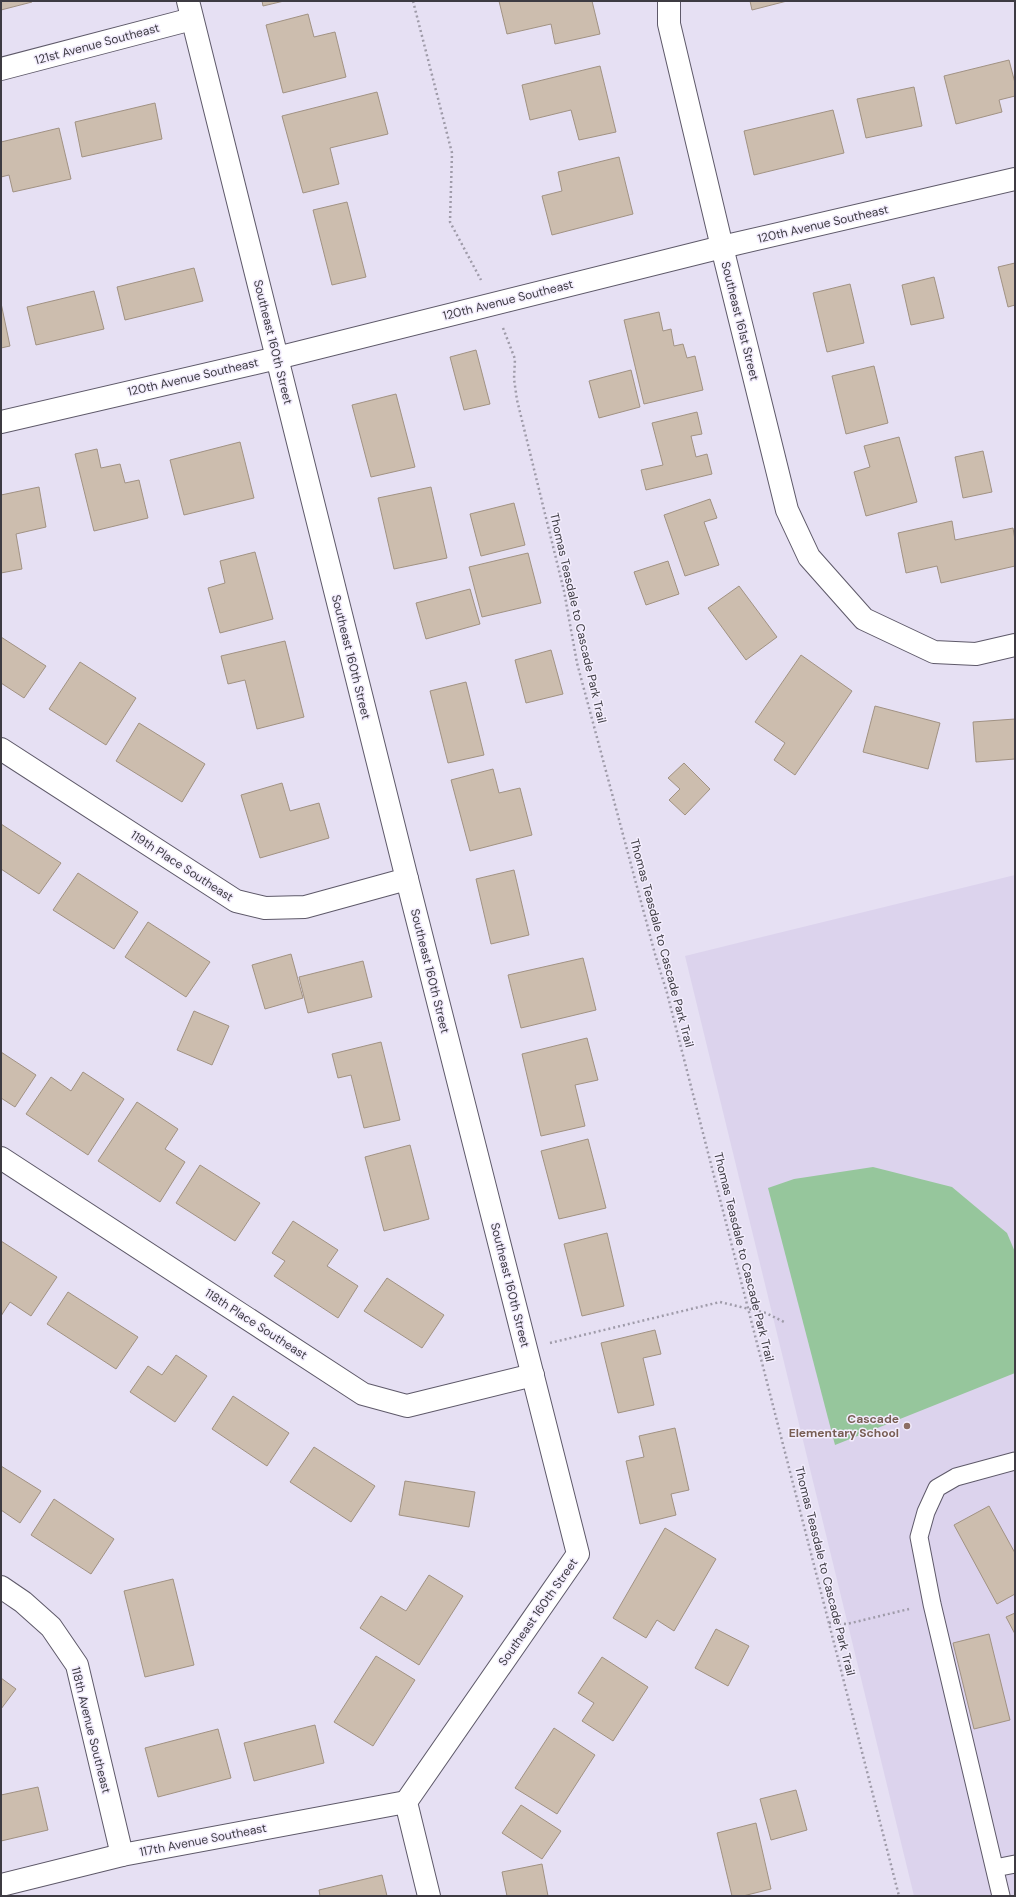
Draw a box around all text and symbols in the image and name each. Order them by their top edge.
street label: 121st Avenue Southeast [33,20,161,68]
street label: 120th Avenue Southeast [756,201,890,247]
street label: Southeast 161st Street [717,260,763,383]
street label: 120th Avenue Southeast [441,276,575,324]
street label: Southeast 160th Street [250,278,296,406]
street label: 120th Avenue Southeast [126,354,260,400]
street label: Thomas Teasdale to Cascade Park Trail [546,511,610,725]
street label: Southeast 160th Street [328,593,374,721]
street label: 119th Place Southeast [128,827,237,905]
street label: Thomas Teasdale to Cascade Park Trail [626,837,698,1049]
street label: Southeast 160th Street [407,907,453,1035]
street label: Thomas Teasdale to Cascade Park Trail [710,1151,778,1363]
street label: Southeast 160th Street [487,1221,533,1349]
street label: 118th Place Southeast [202,1285,310,1363]
place label: Cascade Elementary School [789,1411,899,1441]
marker: Cascade Elementary School [902,1421,912,1431]
street label: Thomas Teasdale to Cascade Park Trail [791,1465,859,1677]
street label: Southeast 160th Street [495,1555,581,1669]
street label: 118th Avenue Southeast [68,1665,115,1795]
street label: 117th Avenue Southeast [138,1820,268,1860]

